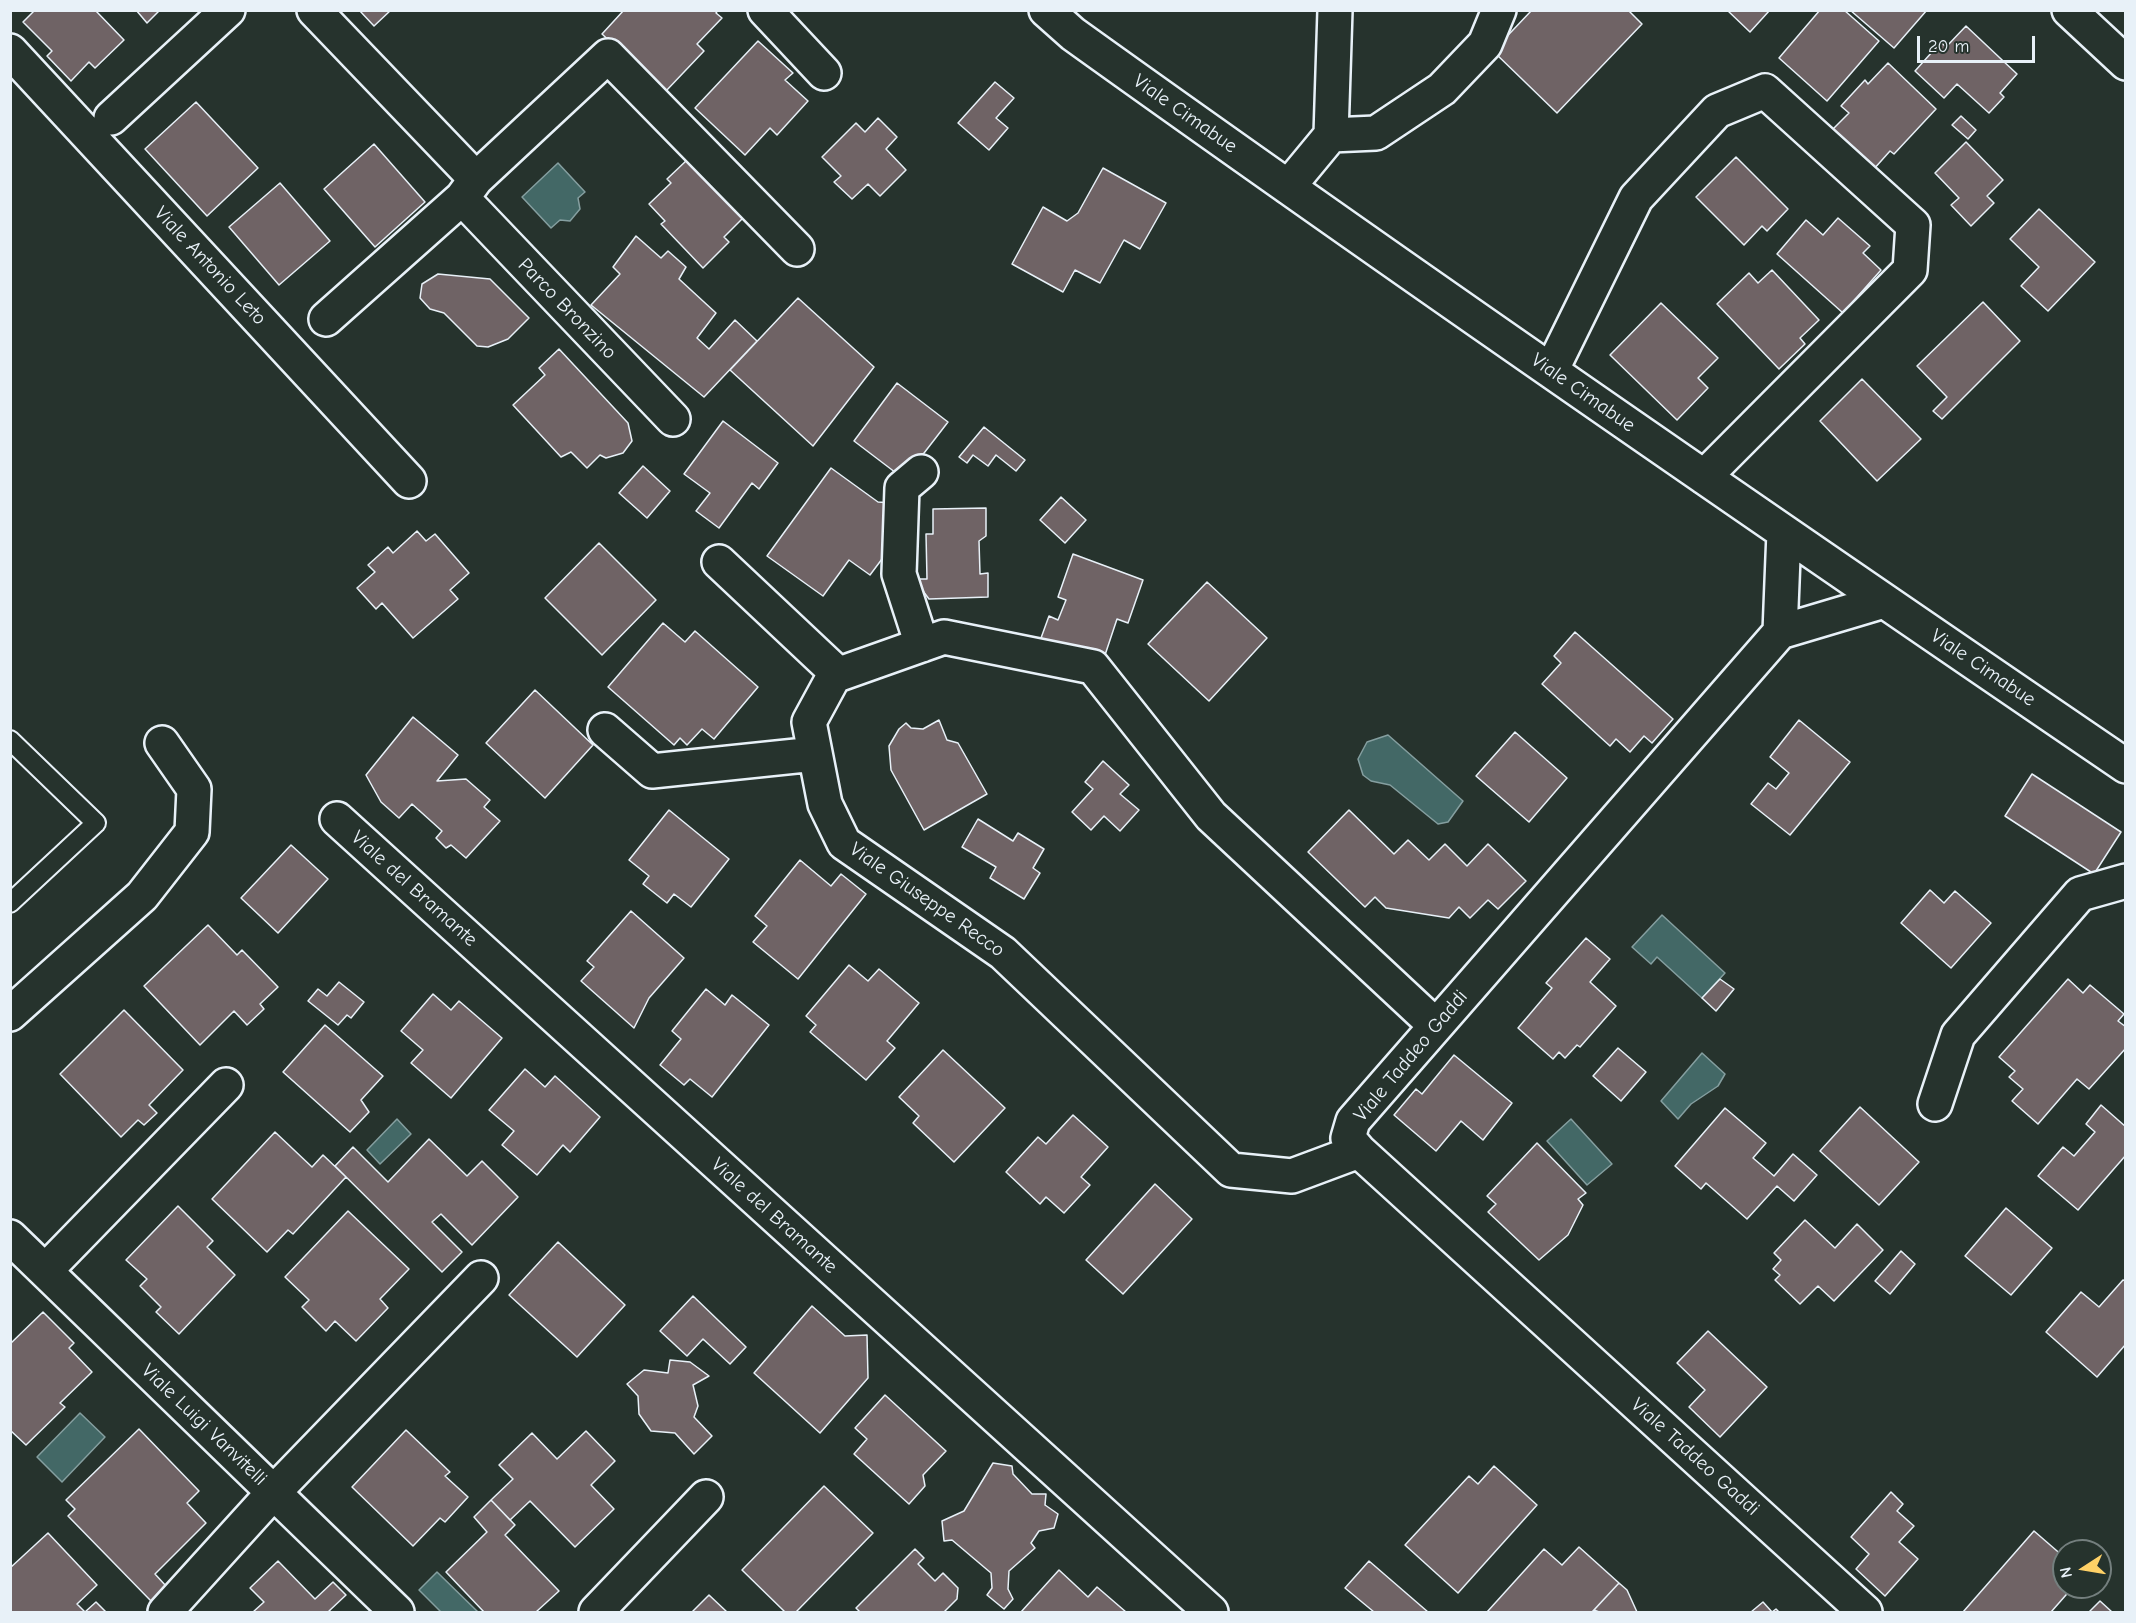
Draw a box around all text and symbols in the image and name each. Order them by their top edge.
scale bar [1920,24,2038,62]
text: 20 m [1928,36,1969,57]
street label: Viale Cimabue [1128,69,1242,159]
street label: Viale Antonio Leto [149,202,271,330]
street label: Parco Bronzino [513,253,621,365]
street label: Viale Cimabue [1526,348,1640,438]
street label: Viale Cimabue [1926,624,2040,712]
street label: Viale del Bramante [346,826,482,952]
street label: Viale Giuseppe Recco [845,838,1009,962]
street label: Viale Taddeo Gaddi [1349,985,1473,1127]
street label: Viale del Bramante [706,1153,842,1279]
street label: Viale Luigi Vanvitelli [136,1359,272,1491]
street label: Viale Taddeo Gaddi [1626,1393,1764,1521]
north arrow [2052,1539,2112,1599]
text: N [2056,1565,2076,1579]

